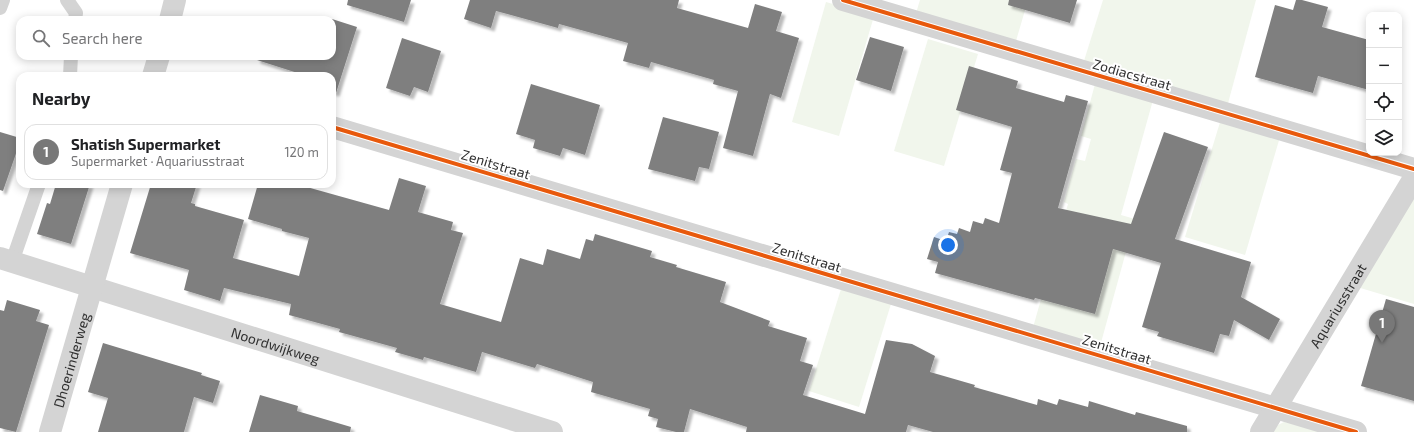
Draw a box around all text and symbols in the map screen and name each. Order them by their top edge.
map controls [1366,12,1402,156]
button: + [1366,12,1402,48]
search box [16,16,336,60]
icon: search [30,27,52,49]
text: Search here [62,29,143,47]
button: − [1366,48,1402,84]
street label: Zodiacstraat [1091,55,1173,93]
button: locate [1366,84,1402,120]
text: Nearby [32,88,90,108]
button: layers [1366,120,1402,156]
text: Shatish Supermarket [71,135,220,153]
text: 1 [43,144,49,160]
text: 120 m [284,144,319,160]
street label: Zenitstraat [459,145,533,183]
text: Supermarket · Aquariusstraat [71,153,245,169]
your location [938,235,958,255]
street label: Zenitstraat [770,238,844,276]
street label: Aquariusstraat [1305,260,1369,350]
street label: Dhoerinderweg [49,310,93,409]
pin: 1 [1369,310,1395,343]
street label: Noordwijkweg [229,323,322,367]
street label: Zenitstraat [1080,330,1154,368]

